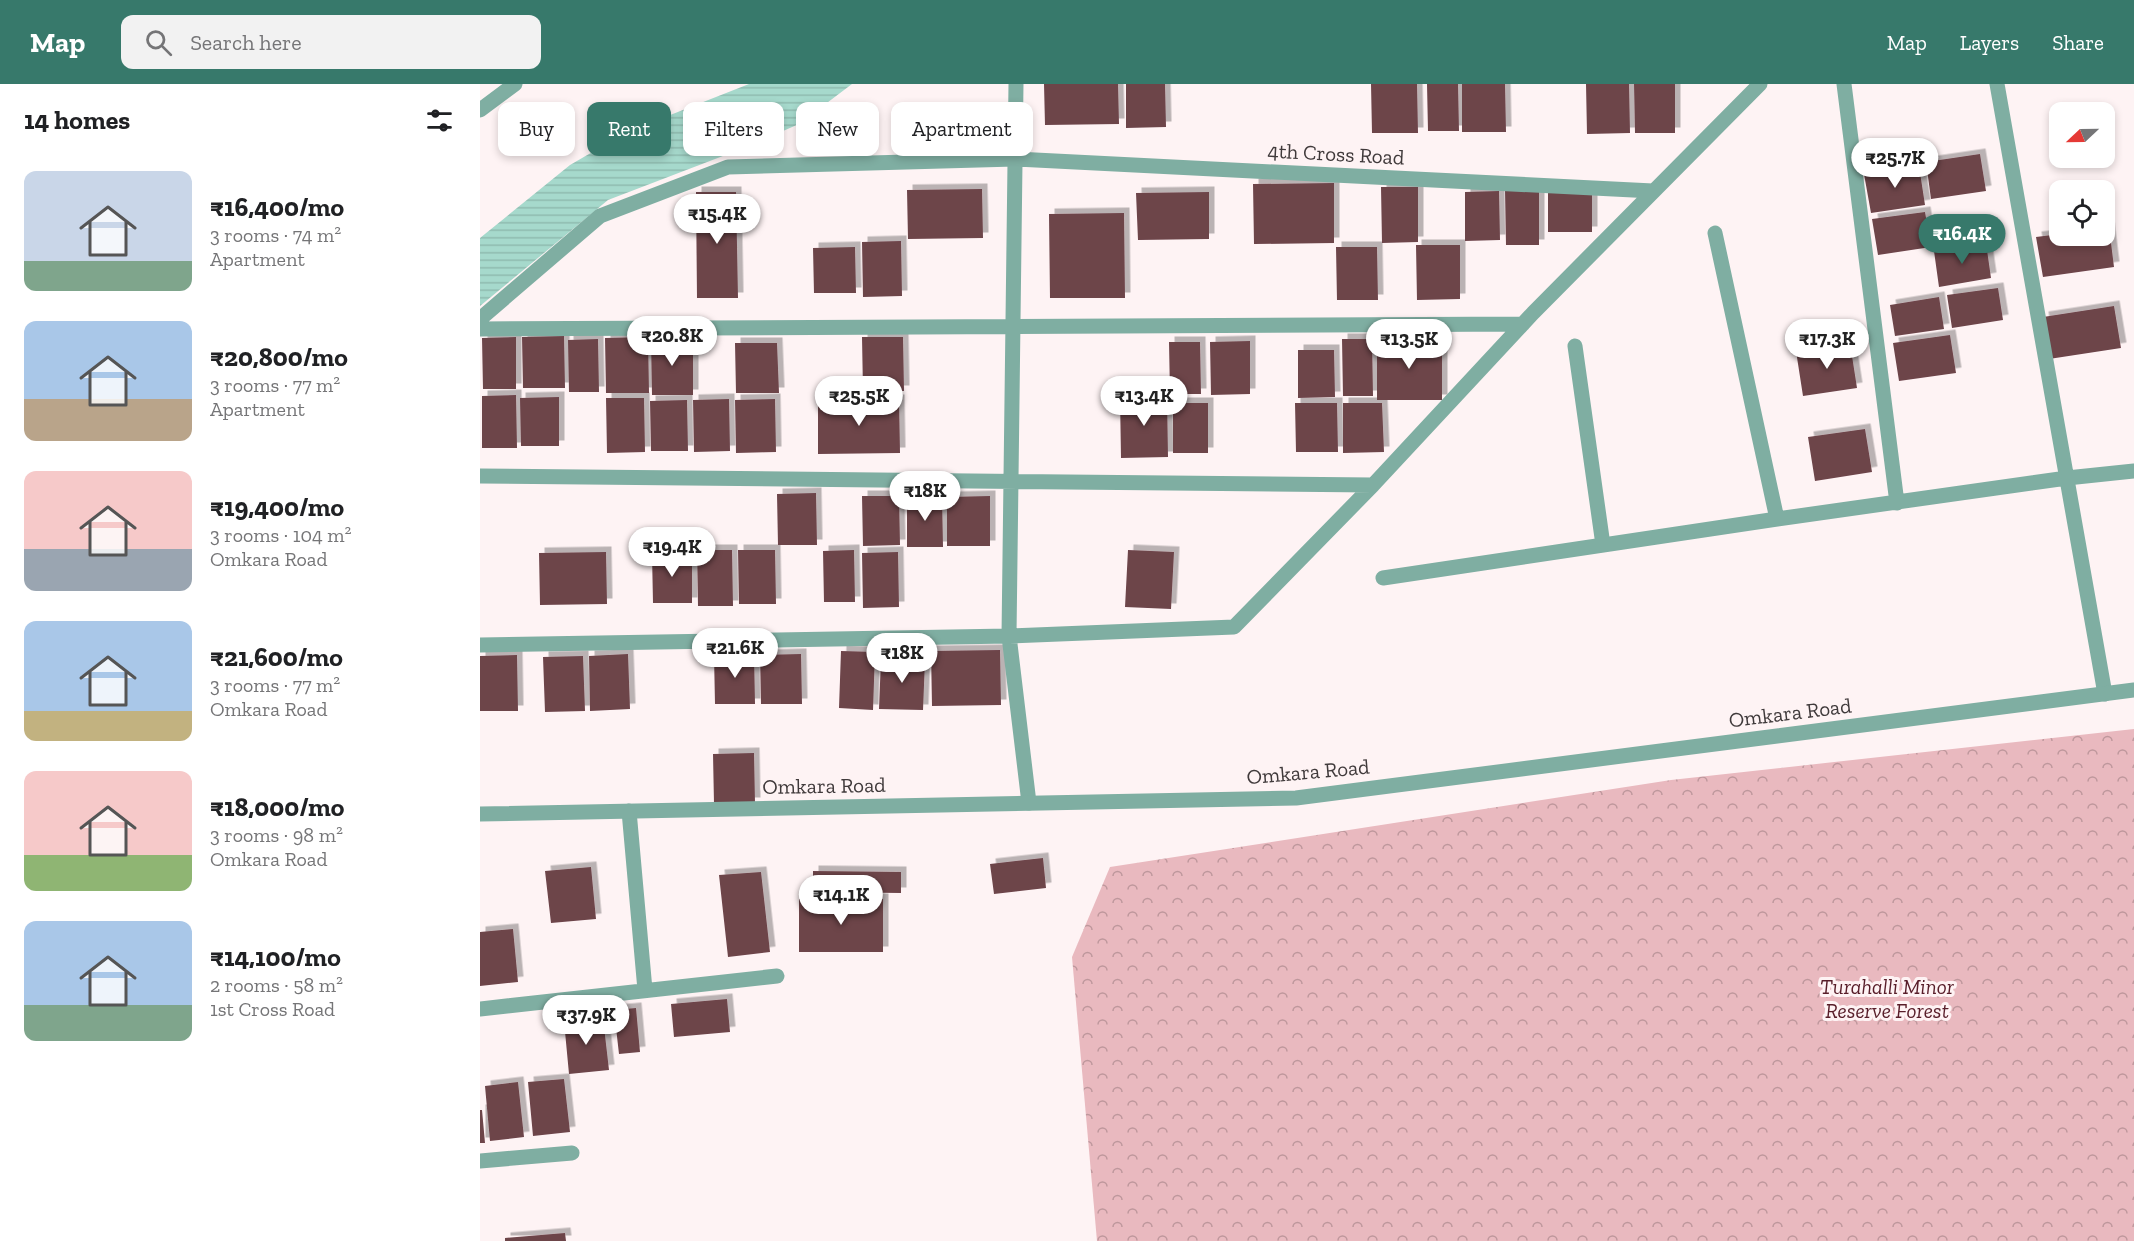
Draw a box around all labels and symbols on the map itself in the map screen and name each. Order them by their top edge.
north arrow [2049,102,2115,168]
street label: 4th Cross Road [1267,137,1406,170]
pin: ₹25.7K [1846,138,1944,189]
pin: ₹15.4K [668,194,766,245]
pin: ₹16.4K [1913,214,2011,265]
pin: ₹20.8K [623,316,721,367]
pin: ₹13.5K [1360,319,1458,370]
pin: ₹17.3K [1778,319,1876,370]
pin: ₹25.5K [810,376,908,427]
pin: ₹13.4K [1095,376,1193,427]
pin: ₹18K [889,471,961,522]
pin: ₹19.4K [623,527,721,578]
pin: ₹21.6K [686,628,784,679]
pin: ₹18K [866,633,938,684]
street label: Omkara Road [1727,693,1853,732]
street label: Omkara Road [1245,754,1371,789]
street label: Omkara Road [762,772,886,799]
pin: ₹14.1K [792,875,890,926]
park label: Turahalli Minor Reserve Forest [1820,974,1955,1023]
pin: ₹37.9K [537,995,635,1046]

